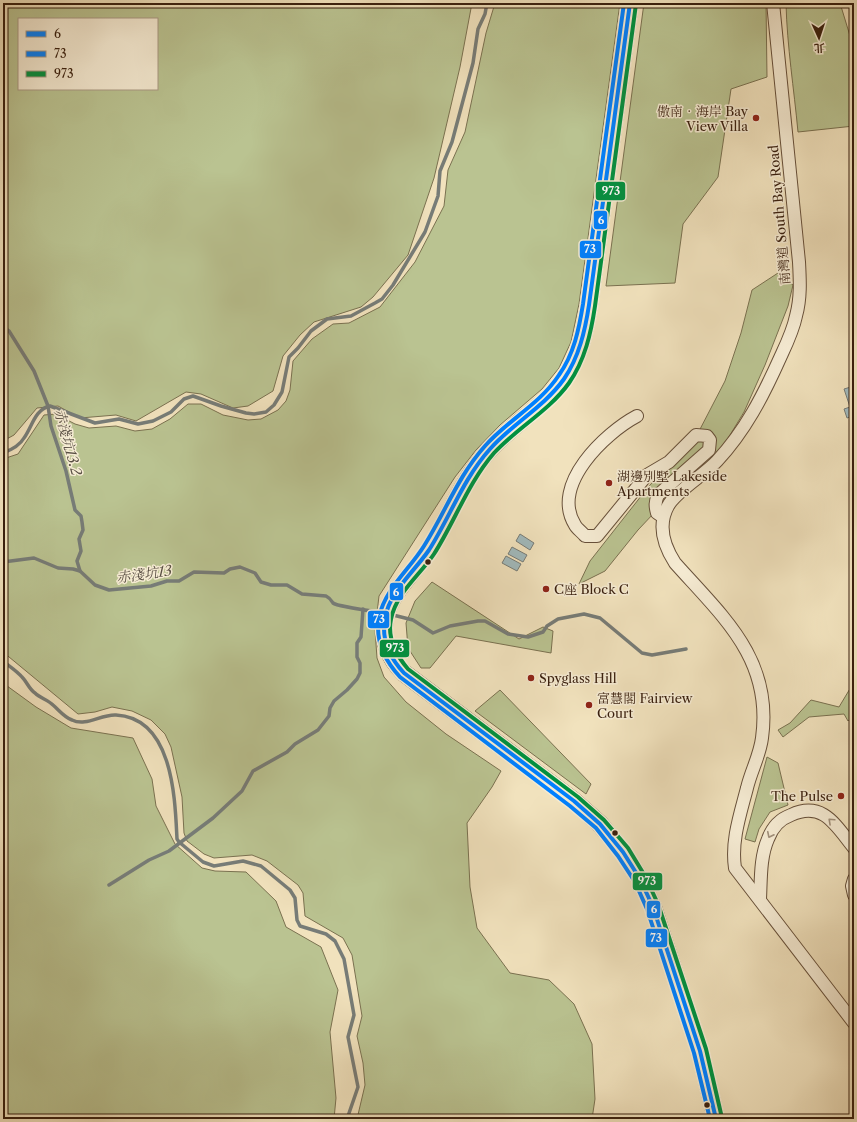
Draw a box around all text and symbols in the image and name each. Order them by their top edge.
legend [18,18,158,90]
north arrow [799,18,839,58]
text: 6 [54,26,61,41]
text: 北 [814,41,825,55]
text: 73 [54,46,67,61]
text: 973 [54,66,74,81]
place label: 傲南．海岸 Bay View Villa [657,103,749,134]
marker: 傲南．海岸 Bay View Villa [751,113,761,123]
street label: 南灣道 South Bay Road [765,144,793,286]
line badge: 973 [595,181,626,201]
text: 973 [602,184,620,198]
line badge: 6 [593,210,608,230]
text: 6 [598,213,605,227]
line badge: 73 [579,240,602,259]
text: 73 [584,242,596,256]
water label: 赤淺坑13.2 [50,407,86,478]
place label: 湖邊別墅 Lakeside Apartments [616,468,727,499]
marker: 湖邊別墅 Lakeside Apartments [604,478,614,488]
unlabelled marker [423,557,433,567]
water label: 赤淺坑13 [115,561,174,587]
place label: C座 Block C [554,581,629,597]
line badge: 6 [389,582,404,601]
marker: C座 Block C [541,584,551,594]
text: 6 [393,585,400,599]
line badge: 73 [367,610,390,629]
text: 73 [373,612,385,626]
line badge: 973 [379,639,410,658]
text: 973 [386,641,404,655]
place label: Spyglass Hill [539,670,617,686]
marker: Spyglass Hill [526,673,536,683]
place label: 富慧閣 Fairview Court [597,690,693,721]
marker: 富慧閣 Fairview Court [584,700,594,710]
place label: The Pulse [771,788,833,804]
marker: The Pulse [836,791,846,801]
one-way arrow [828,818,836,826]
unlabelled marker [610,828,620,838]
one-way arrow [767,831,775,838]
line badge: 973 [632,872,663,891]
text: 973 [638,874,656,888]
line badge: 6 [646,900,661,919]
text: 6 [651,902,658,916]
line badge: 73 [645,928,668,948]
text: 73 [650,931,662,945]
unlabelled marker [702,1100,712,1110]

